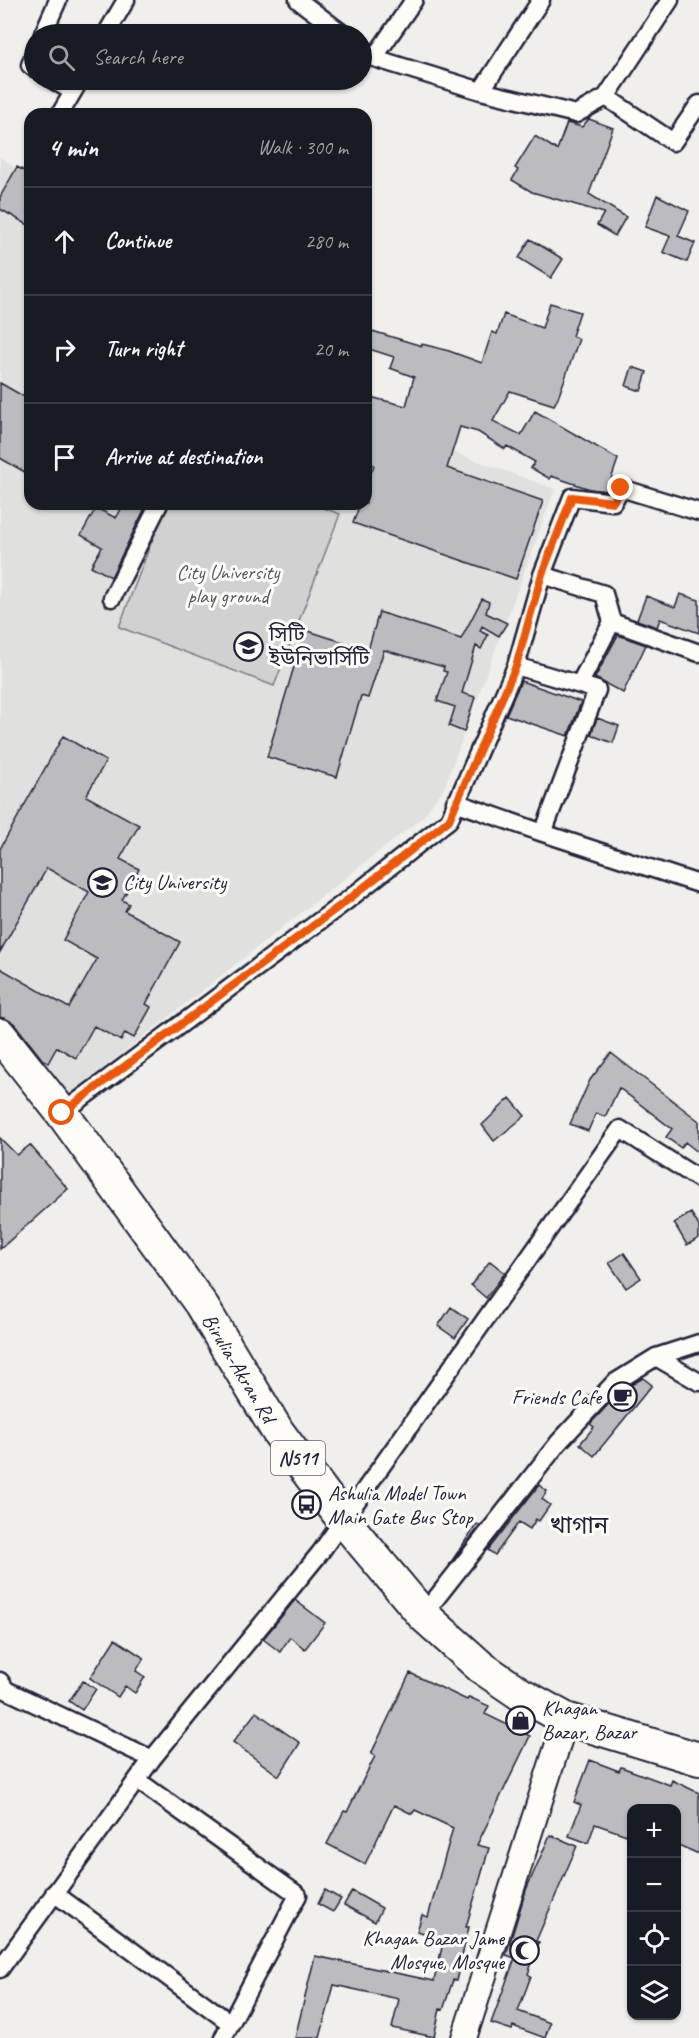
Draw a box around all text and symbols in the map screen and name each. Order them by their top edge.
search box [24,24,372,90]
icon: search [45,41,78,74]
text: Search here [93,43,183,71]
text: 4 min [48,131,98,164]
text: Walk · 300 m [258,135,348,160]
icon: ahead [48,225,81,258]
text: Continue [105,227,171,255]
text: 280 m [305,229,348,254]
icon: right [48,333,81,366]
text: Turn right [105,335,182,363]
text: 20 m [314,337,348,362]
icon: arrive [48,441,81,474]
text: Arrive at destination [105,443,262,471]
route end [607,474,633,500]
park label: City University play ground [176,559,281,609]
place label: সিটি ইউনিভার্সিটি [268,621,370,671]
school or university icon: সিটি ইউনিভার্সিটি [232,630,264,662]
school or university icon: City University [86,866,118,898]
place label: City University [123,869,228,895]
route start [48,1099,74,1125]
street label: Birulia-Akran Rd [196,1309,284,1430]
cafe icon: Friends Cafe [606,1381,638,1413]
place label: Friends Cafe [512,1384,603,1410]
road number: N511 [271,1441,325,1475]
place label: Ashulia Model Town Main Gate Bus Stop [328,1480,473,1530]
bus stop icon: Ashulia Model Town Main Gate Bus Stop [291,1489,323,1521]
district label: খাগান [550,1510,609,1540]
place label: Khagan Bazar, Bazar [542,1695,638,1745]
shop icon: Khagan Bazar, Bazar [505,1704,537,1736]
map controls [627,1804,681,2020]
button: + [627,1804,681,1858]
button: − [627,1858,681,1912]
button: locate [627,1912,681,1966]
place label: Khagan Bazar Jame Mosque, Mosque [363,1925,505,1975]
mosque icon: Khagan Bazar Jame Mosque, Mosque [509,1934,541,1966]
button: layers [627,1966,681,2020]

